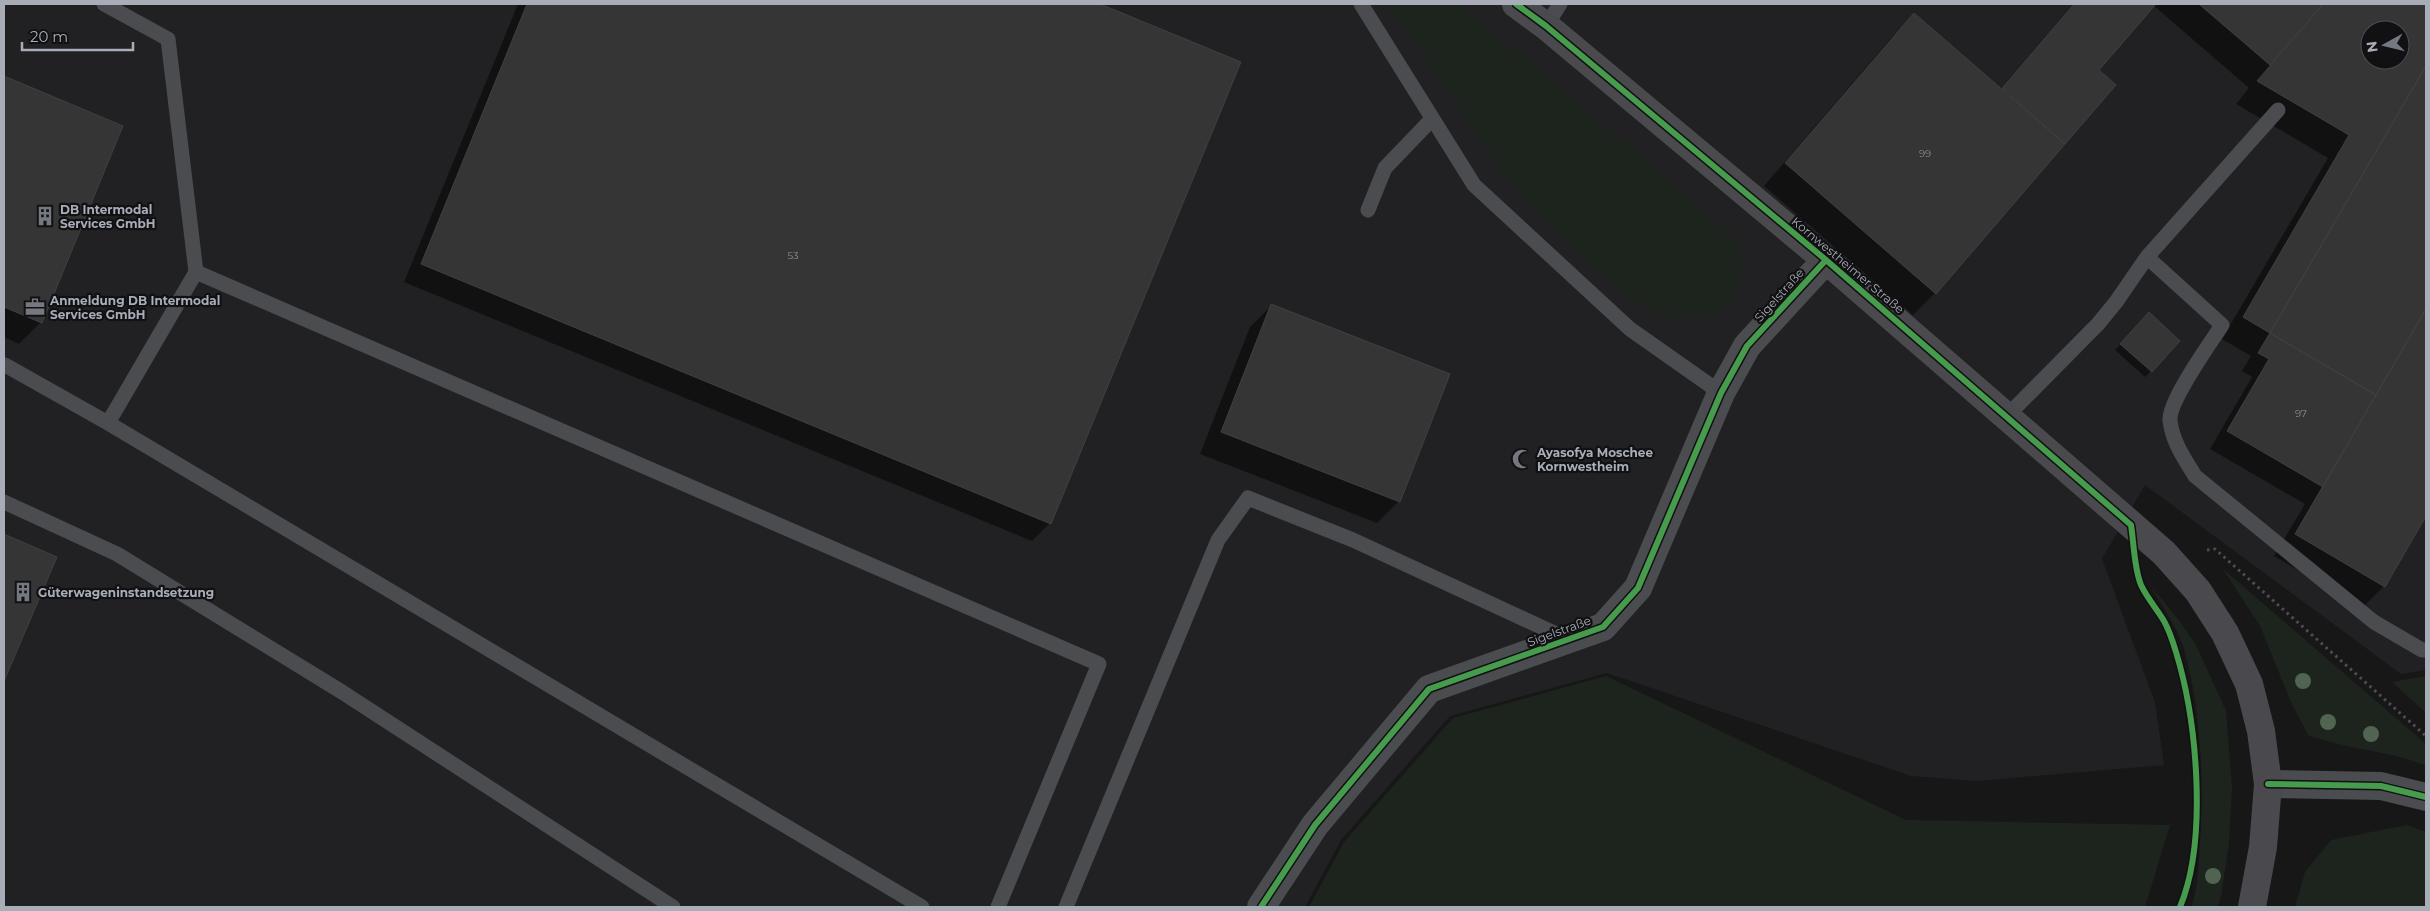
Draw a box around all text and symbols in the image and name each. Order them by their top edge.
scale bar [22,20,134,52]
north arrow [2360,20,2410,70]
text: 20 m [30,27,68,46]
text: N [2362,40,2382,54]
house number: 99 [1919,147,1931,160]
place label: DB Intermodal Services GmbH [60,202,156,231]
building icon: DB Intermodal Services GmbH [34,205,56,227]
street label: Kornwestheimer Straße [1789,214,1907,316]
house number: 53 [787,249,799,262]
street label: Sigelstraße [1751,265,1807,325]
place label: Anmeldung DB Intermodal Services GmbH [49,293,220,322]
office icon: Anmeldung DB Intermodal Services GmbH [24,296,46,318]
house number: 97 [2295,407,2307,420]
place label: Ayasofya Moschee Kornwestheim [1536,445,1653,474]
mosque icon: Ayasofya Moschee Kornwestheim [1511,448,1533,470]
building icon: Güterwageninstandsetzung [12,581,34,603]
place label: Güterwageninstandsetzung [38,585,214,600]
street label: Sigelstraße [1525,613,1593,649]

